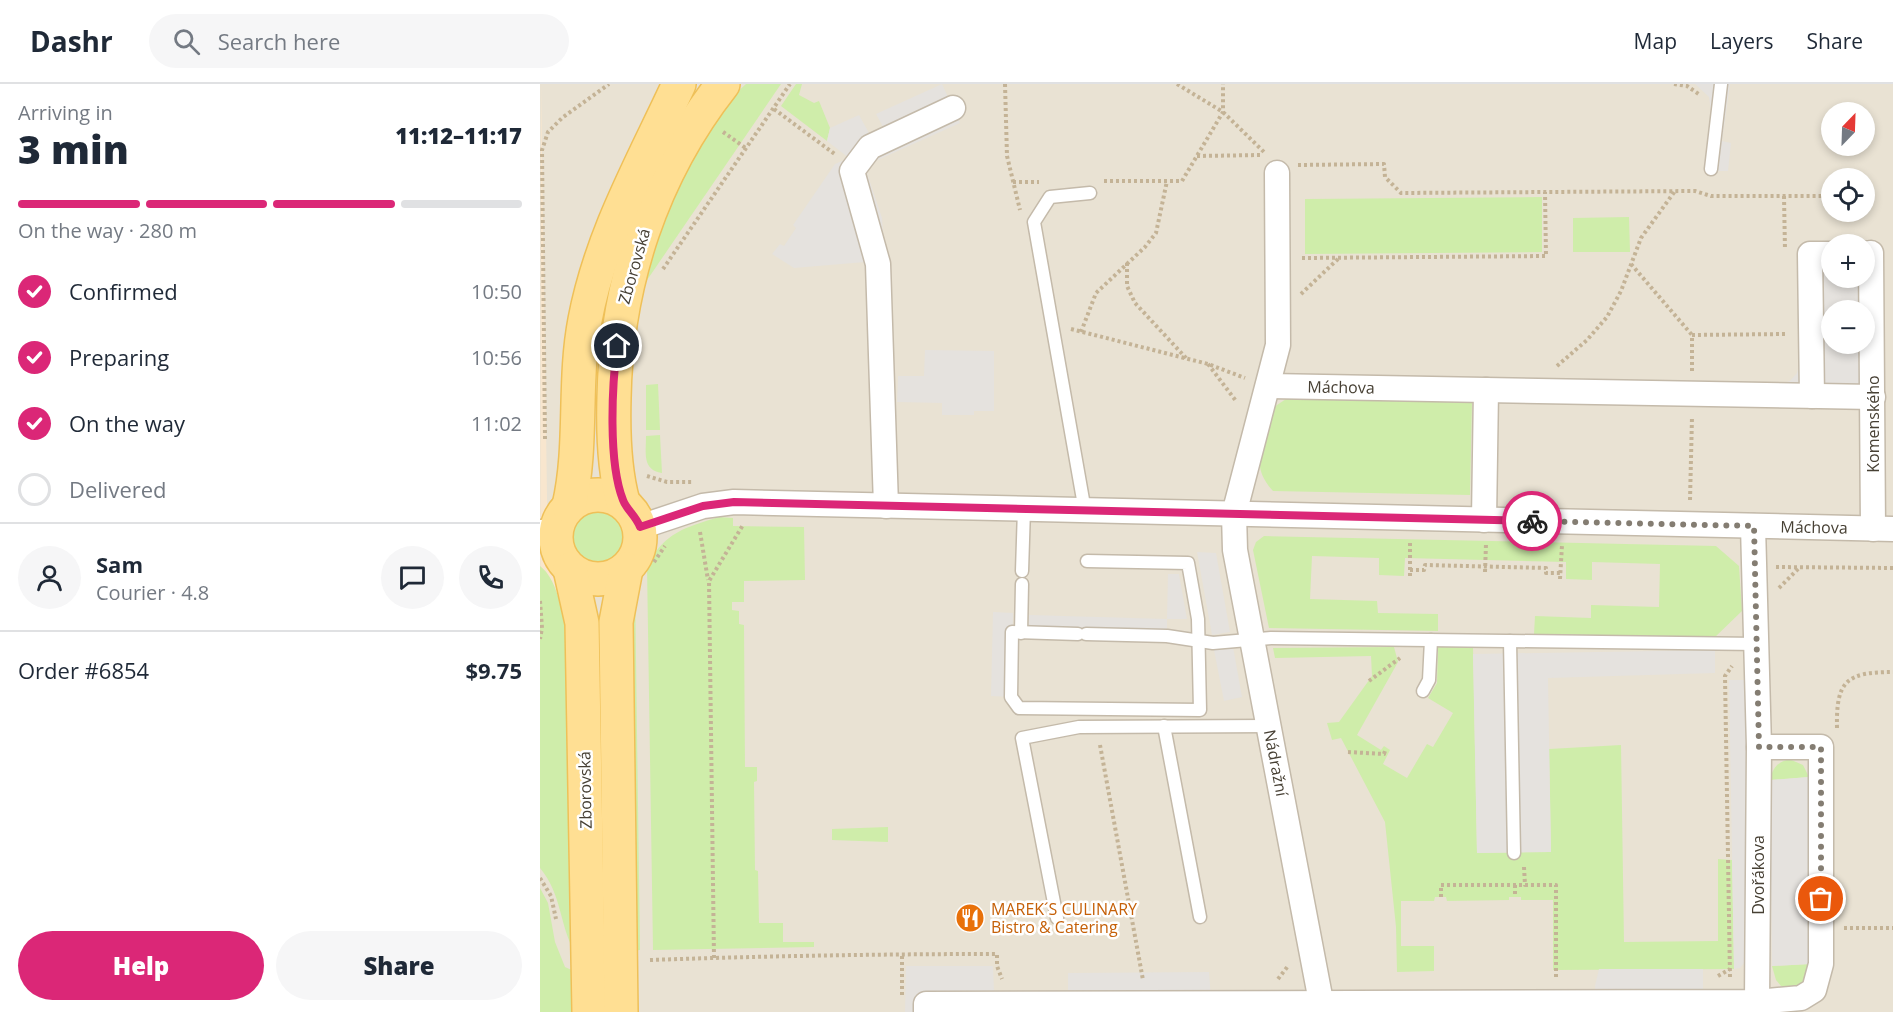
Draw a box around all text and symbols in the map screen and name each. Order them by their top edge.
search box [149,14,569,68]
text: Dashr [30,22,113,60]
icon: search [170,25,203,58]
text: Search here [218,26,340,56]
text: Map [1634,27,1677,55]
text: Layers [1710,27,1774,55]
text: Share [1807,27,1863,55]
text: Arriving in [18,99,113,126]
north arrow [1821,102,1875,156]
map controls [1821,102,1875,354]
text: 11:12–11:17 [395,120,522,150]
text: 3 min [18,122,129,175]
button: locate [1821,168,1875,222]
text: On the way · 280 m [18,217,197,244]
street label: Zborovská [613,226,655,306]
button: + [1821,234,1875,288]
icon: check [18,275,51,308]
text: Confirmed [69,276,178,306]
text: 10:50 [471,278,522,305]
button: − [1821,300,1875,354]
pin [591,320,642,371]
icon: home [600,329,633,362]
icon: check [18,341,51,374]
text: Preparing [69,342,169,372]
text: 10:56 [471,344,522,371]
street label: Máchova [1307,375,1375,399]
street label: Komenského [1862,375,1884,473]
icon: check [18,407,51,440]
text: On the way [69,408,185,438]
text: 11:02 [471,410,522,437]
text: Delivered [69,474,167,504]
courier [1502,491,1562,551]
icon: bike [1516,505,1549,538]
street label: Máchova [1780,515,1848,539]
button: person [18,546,81,609]
button: chat [381,546,444,609]
button: phone [459,546,522,609]
text: Sam [96,549,143,579]
text: Courier · 4.8 [96,579,209,606]
text: Order #6854 [18,655,149,685]
text: $9.75 [465,655,522,685]
street label: Nádražní [1259,728,1293,799]
street label: Zborovská [573,751,597,829]
street label: Dvořákova [1747,835,1769,915]
pin [1795,873,1846,924]
icon: bag [1804,882,1837,915]
place label: MAREK´S CULINARY Bistro & Catering [991,898,1137,938]
restaurant icon: MAREK´S CULINARY Bistro & Catering [954,902,986,934]
button: Help [18,931,264,1000]
button: Share [276,931,522,1000]

